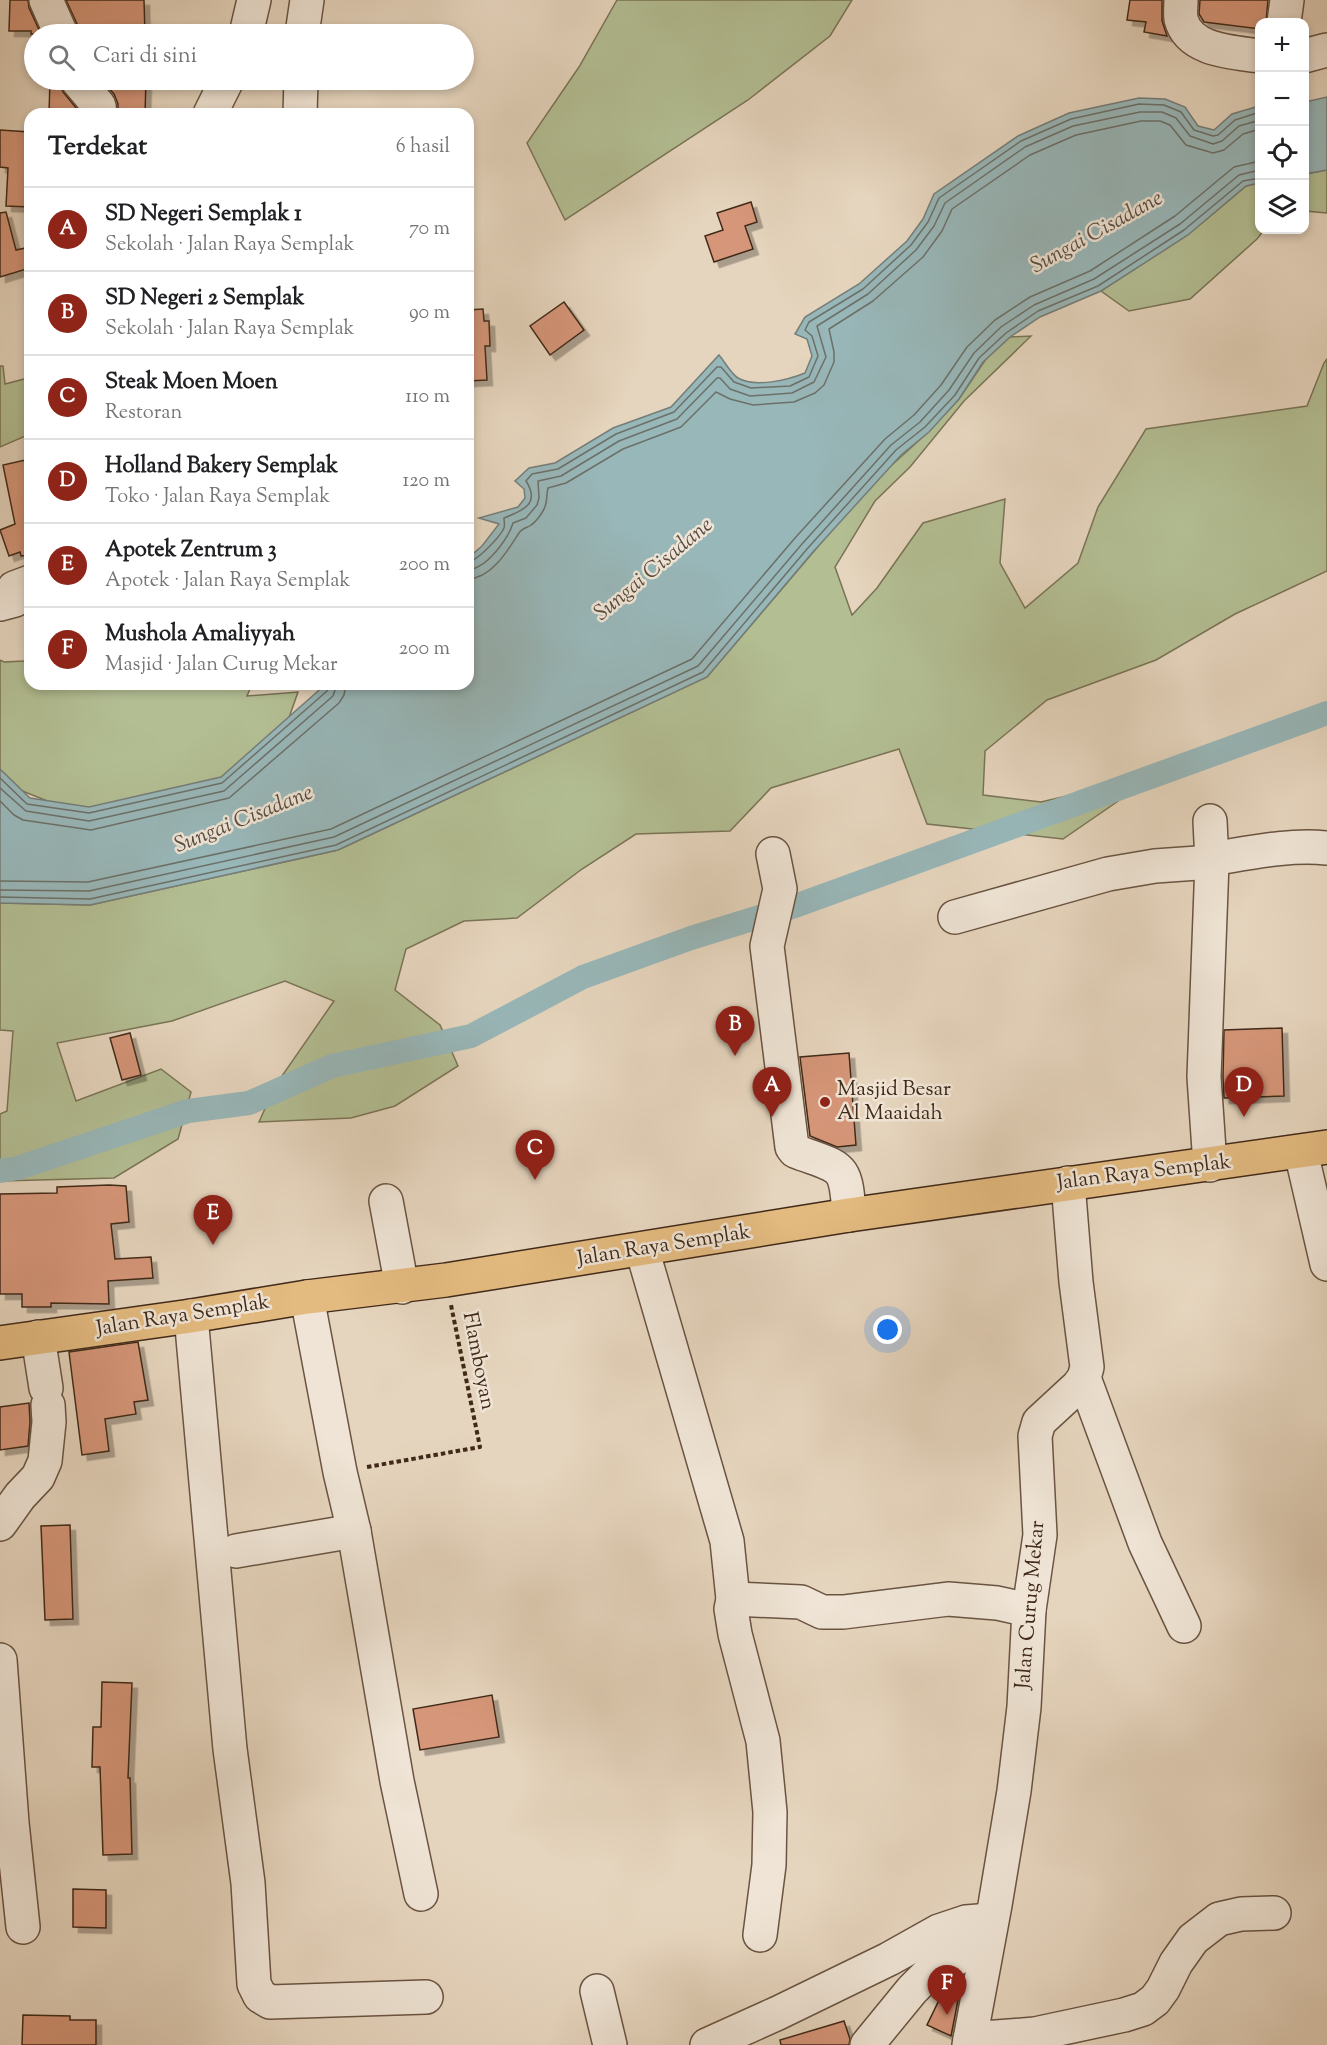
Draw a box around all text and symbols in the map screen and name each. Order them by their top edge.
map controls [1255,18,1309,234]
button: + [1255,18,1309,72]
search box [24,24,474,90]
icon: search [45,41,78,74]
text: Cari di sini [93,41,197,73]
button: − [1255,72,1309,126]
button: locate [1255,126,1309,180]
text: Terdekat [48,129,147,166]
text: 6 hasil [396,133,450,162]
button: layers [1255,180,1309,234]
water label: Sungai Cisadane [1025,183,1169,283]
text: SD Negeri Semplak 1 [105,199,302,231]
text: A [59,215,76,244]
text: 70 m [409,215,450,244]
text: Sekolah · Jalan Raya Semplak [105,231,355,260]
text: SD Negeri 2 Semplak [105,283,304,315]
text: B [61,299,74,328]
text: 90 m [409,299,450,328]
text: Sekolah · Jalan Raya Semplak [105,315,355,344]
text: Steak Moen Moen [105,367,278,399]
text: C [59,383,76,412]
text: 110 m [405,383,450,412]
text: Restoran [105,399,182,428]
text: Holland Bakery Semplak [105,451,338,483]
text: D [60,467,75,496]
text: 120 m [402,467,450,496]
text: Toko · Jalan Raya Semplak [105,483,330,512]
water label: Sungai Cisadane [587,510,721,629]
text: Apotek Zentrum 3 [105,535,277,567]
text: E [61,551,74,580]
text: 200 m [399,551,450,580]
text: Apotek · Jalan Raya Semplak [105,567,350,596]
text: Mushola Amaliyyah [105,619,295,651]
text: F [62,635,73,664]
text: 200 m [399,635,450,664]
text: Masjid · Jalan Curug Mekar [105,651,337,680]
water label: Sungai Cisadane [170,778,318,862]
pin: B [716,1006,754,1056]
pin: A [752,1068,792,1117]
pin: D [1224,1068,1264,1117]
place label: Masjid Besar Al Maaidah [837,1075,951,1129]
marker: Masjid Besar Al Maaidah [818,1095,832,1109]
pin: C [516,1130,554,1180]
street label: Jalan Raya Semplak [1054,1147,1233,1199]
pin: E [194,1196,232,1245]
street label: Jalan Raya Semplak [574,1217,753,1275]
street label: Jalan Raya Semplak [93,1287,272,1345]
street label: Flamboyan [454,1309,502,1413]
your location [873,1315,902,1344]
street label: Jalan Curug Mekar [1009,1519,1053,1691]
pin: F [928,1966,966,2015]

